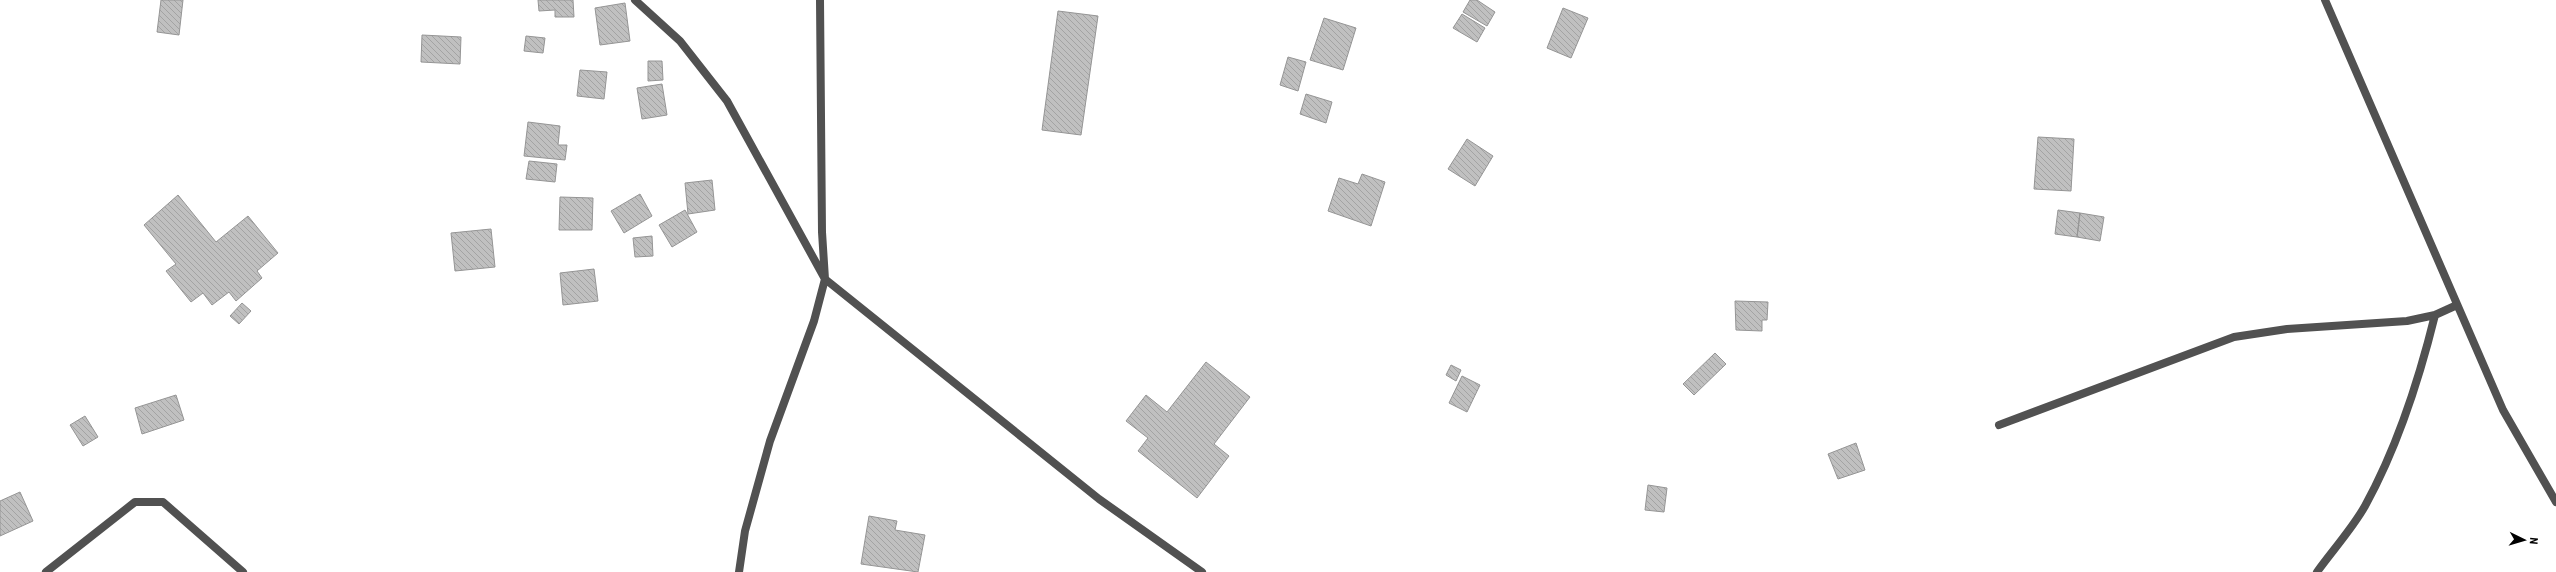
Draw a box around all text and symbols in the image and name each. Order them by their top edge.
north arrow [2504,520,2544,560]
text: N [2527,537,2540,545]

